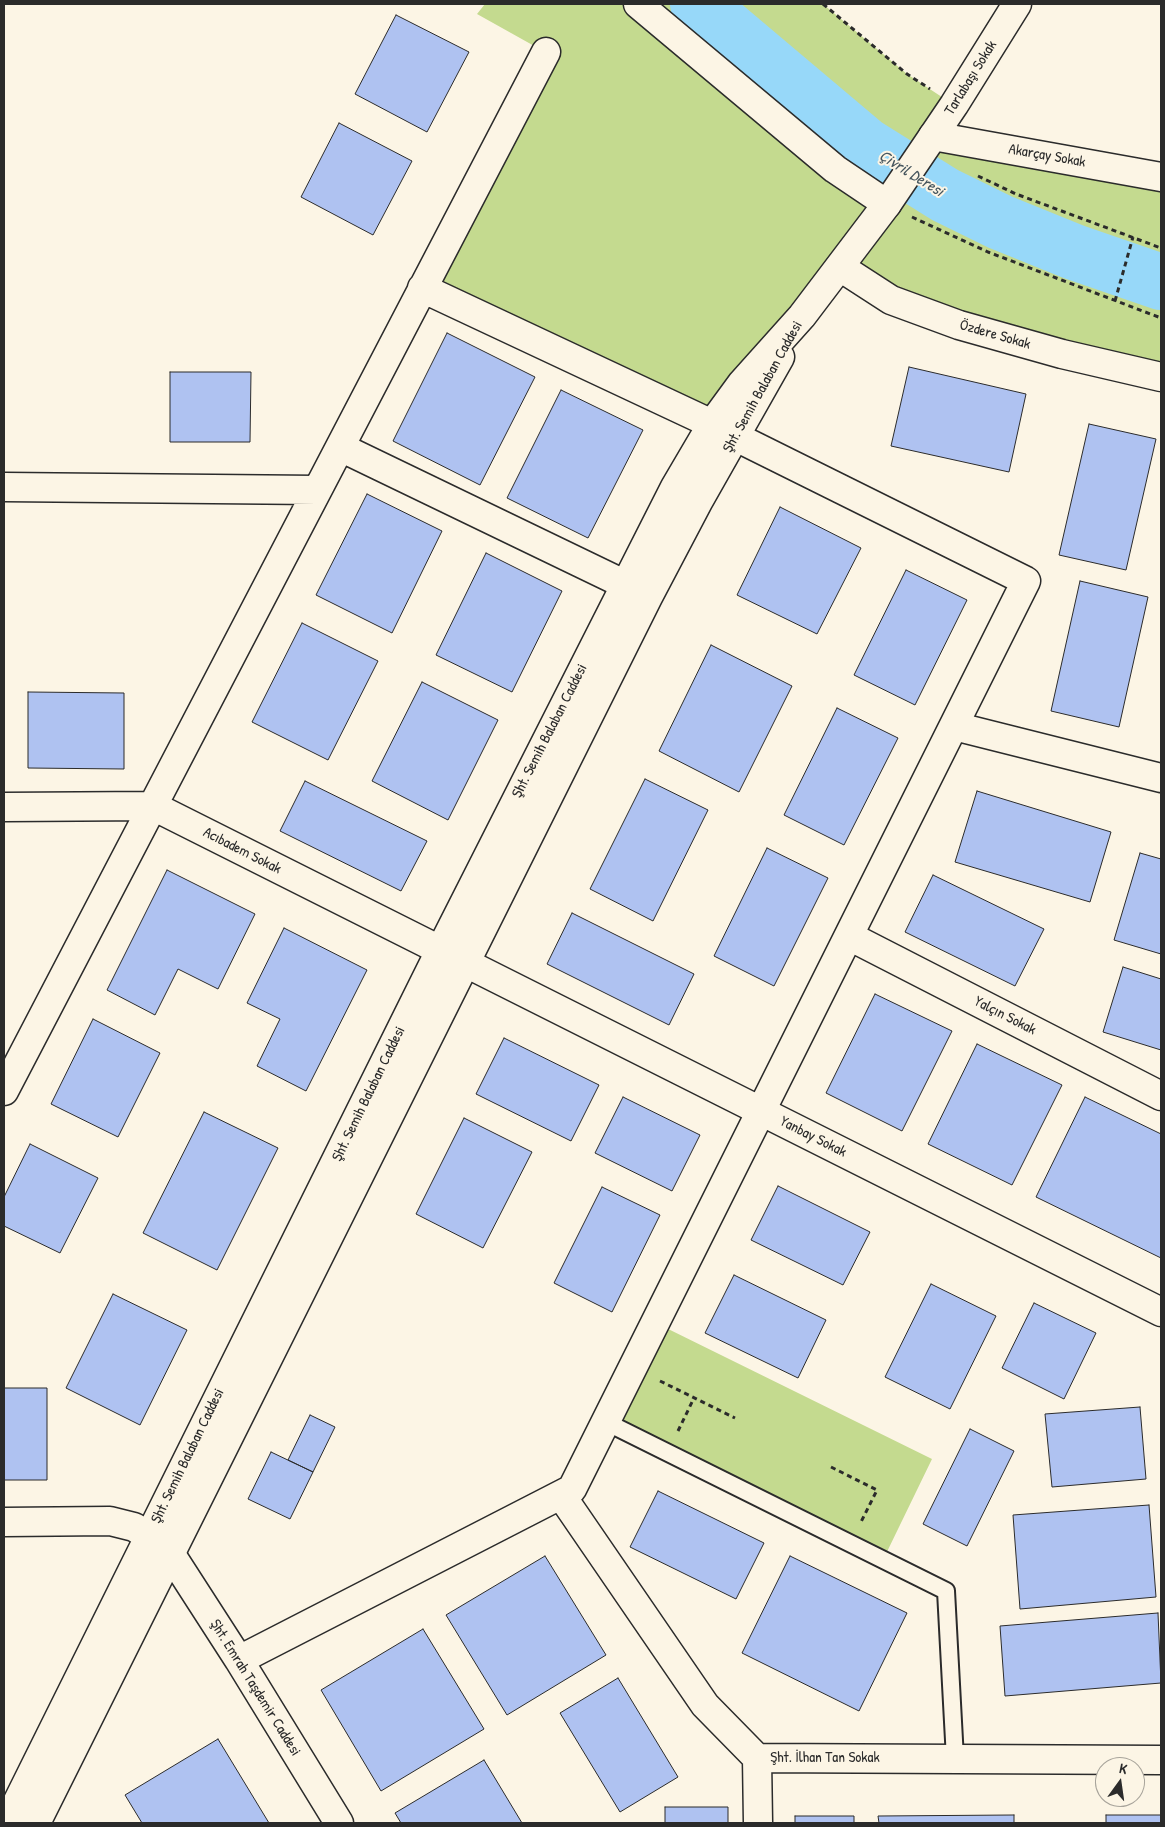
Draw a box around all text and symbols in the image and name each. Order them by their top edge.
street label: Tarlabaşı Sokak [941,37,1001,119]
street label: Akarçay Sokak [1007,140,1087,172]
water label: Çivril Deresi [875,147,947,201]
street label: Özdere Sokak [957,316,1033,354]
street label: Şht. Semih Balaban Caddesi [719,318,807,456]
street label: Şht. Semih Balaban Caddesi [508,661,592,801]
street label: Acıbadem Sokak [200,824,284,878]
street label: Yalçın Sokak [971,993,1039,1039]
street label: Şht. Semih Balaban Caddesi [329,1024,409,1164]
street label: Yanbay Sokak [777,1113,849,1161]
street label: Şht. Semih Balaban Caddesi [148,1386,228,1526]
street label: Şht. Emrah Taşdemir Caddesi [206,1616,304,1760]
street label: Şht. İlhan Tan Sokak [770,1749,880,1767]
north arrow [1095,1757,1145,1807]
text: K [1118,1758,1129,1778]

